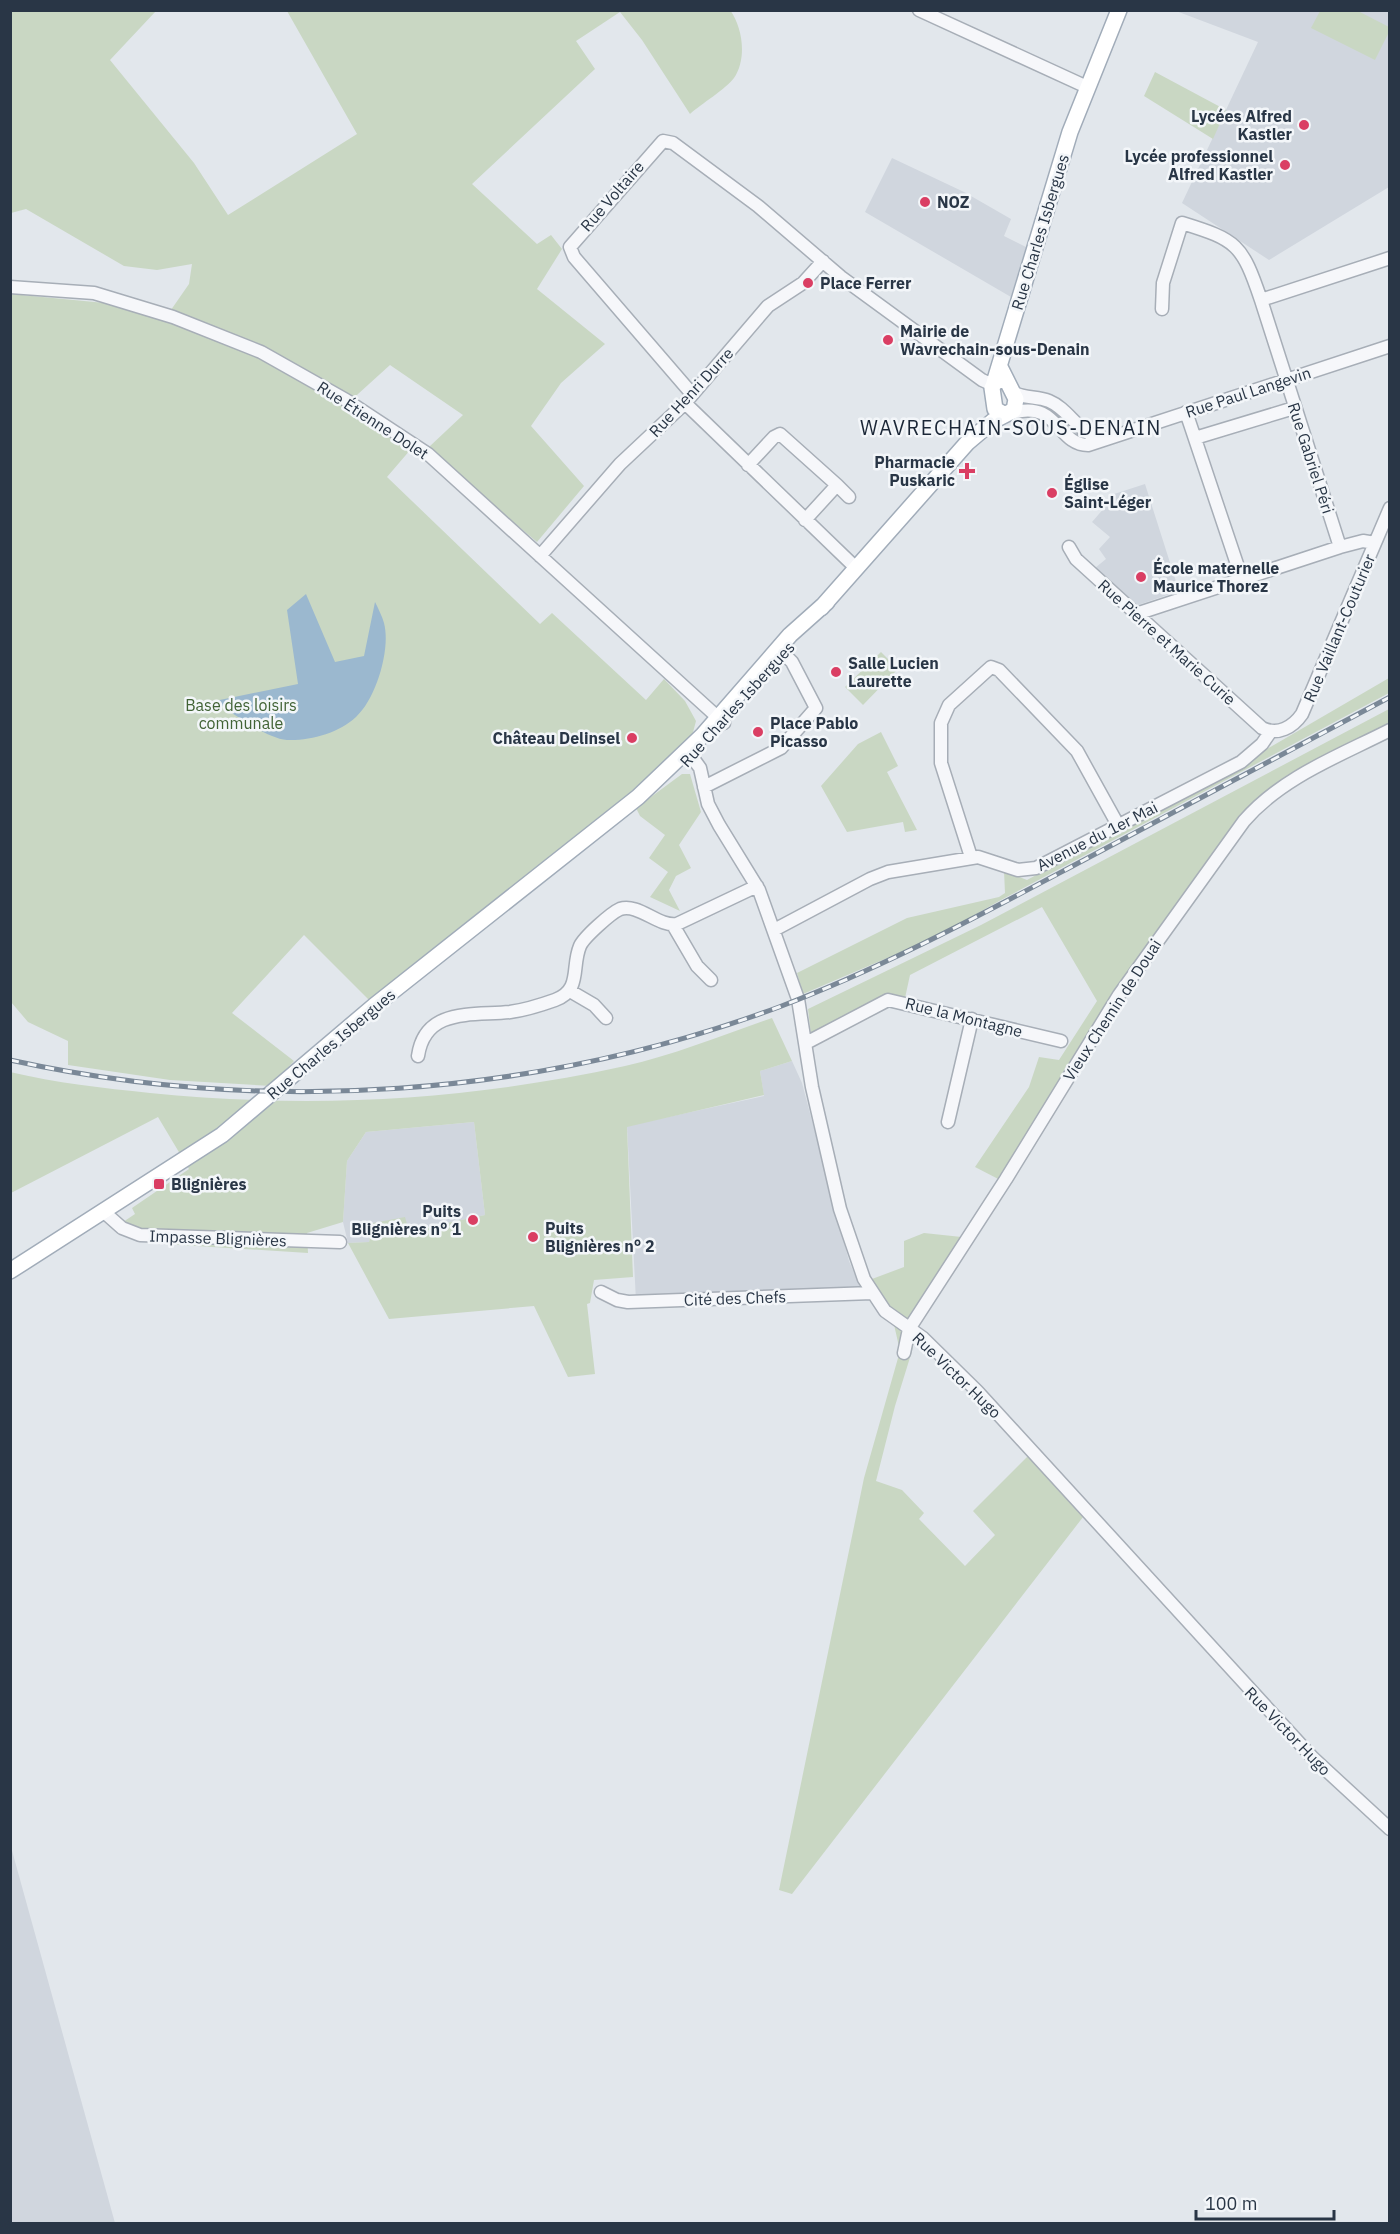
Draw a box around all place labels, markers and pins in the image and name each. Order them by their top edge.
place label: Lycées Alfred Kastler [1191,106,1293,144]
marker: Lycées Alfred Kastler [1297,118,1311,132]
place label: Lycée professionnel Alfred Kastler [1124,146,1274,184]
marker: Lycée professionnel Alfred Kastler [1278,158,1292,172]
place label: NOZ [937,192,970,212]
marker: NOZ [918,195,932,209]
place label: Place Ferrer [820,273,912,293]
marker: Place Ferrer [801,276,815,290]
place label: Mairie de Wavrechain-sous-Denain [900,321,1090,359]
marker: Mairie de Wavrechain-sous-Denain [881,333,895,347]
place label: Pharmacie Puskaric [874,452,955,490]
marker: Pharmacie Puskaric [960,464,974,478]
place label: Église Saint-Léger [1064,473,1152,512]
marker: Église Saint-Léger [1045,486,1059,500]
place label: École maternelle Maurice Thorez [1153,557,1279,596]
marker: École maternelle Maurice Thorez [1134,570,1148,584]
place label: Salle Lucien Laurette [848,653,939,691]
marker: Salle Lucien Laurette [829,665,843,679]
place label: Place Pablo Picasso [770,713,858,751]
marker: Place Pablo Picasso [751,725,765,739]
place label: Château Delinsel [493,728,620,748]
marker: Château Delinsel [625,731,639,745]
place label: Blignières [171,1174,246,1194]
marker: Blignières [152,1177,166,1191]
place label: Puits Blignières n° 1 [351,1201,461,1239]
marker: Puits Blignières n° 1 [466,1213,480,1227]
place label: Puits Blignières n° 2 [545,1218,655,1256]
marker: Puits Blignières n° 2 [526,1230,540,1244]

